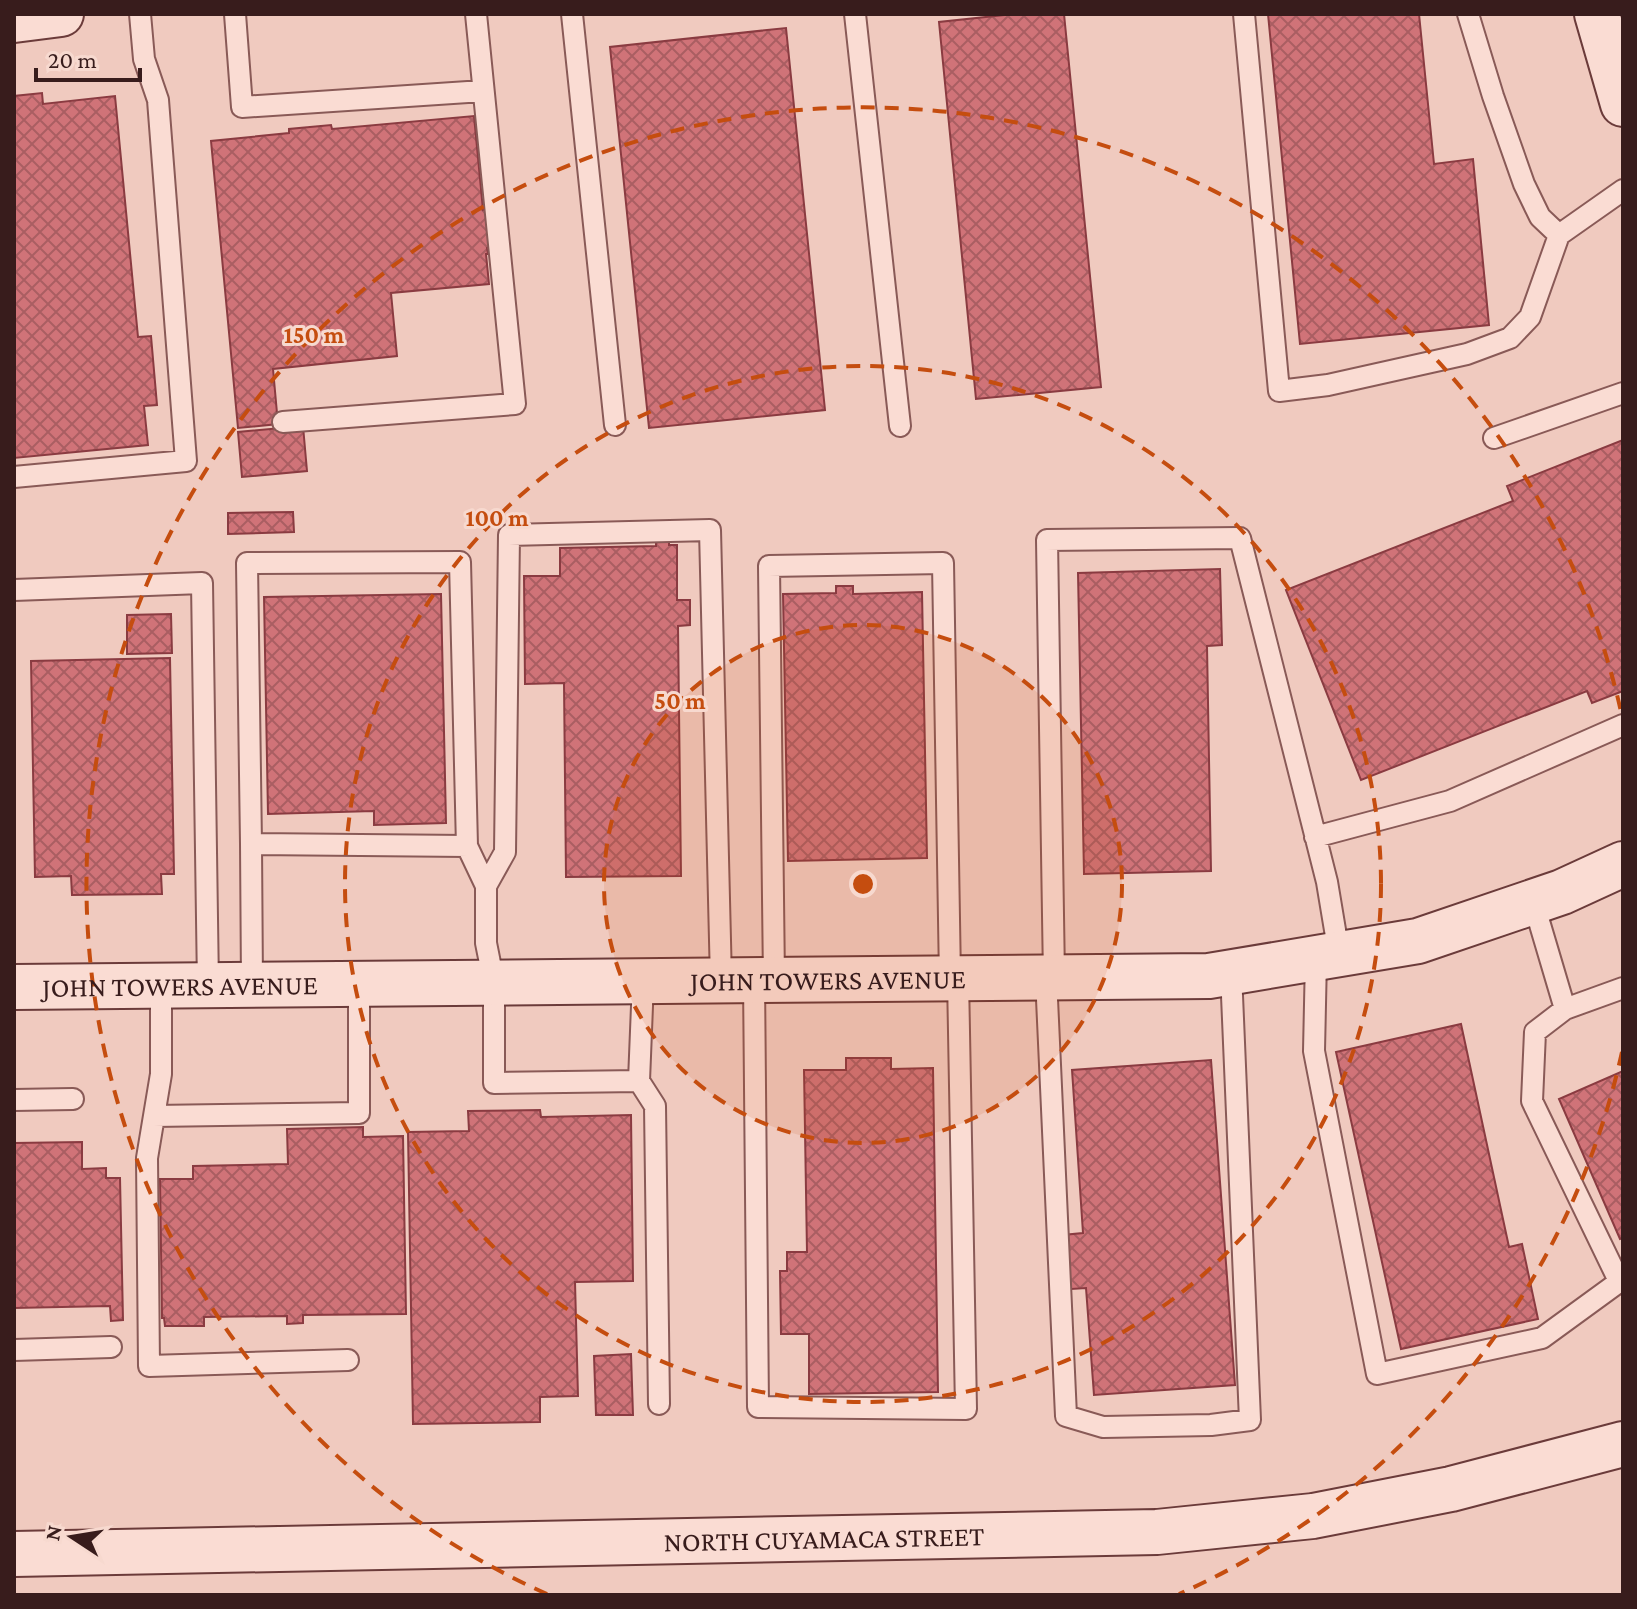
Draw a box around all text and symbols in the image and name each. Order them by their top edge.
scale bar [36,32,140,82]
text: 20 m [48,46,97,73]
text: 150 m [284,321,345,348]
text: 100 m [465,504,529,531]
text: 50 m [654,687,706,714]
centre of rings [849,870,877,898]
street label: JOHN TOWERS AVENUE [687,963,966,996]
street label: JOHN TOWERS AVENUE [39,969,318,1002]
north arrow [32,1497,112,1577]
street label: NORTH CUYAMACA STREET [663,1520,985,1557]
text: N [39,1523,67,1543]

